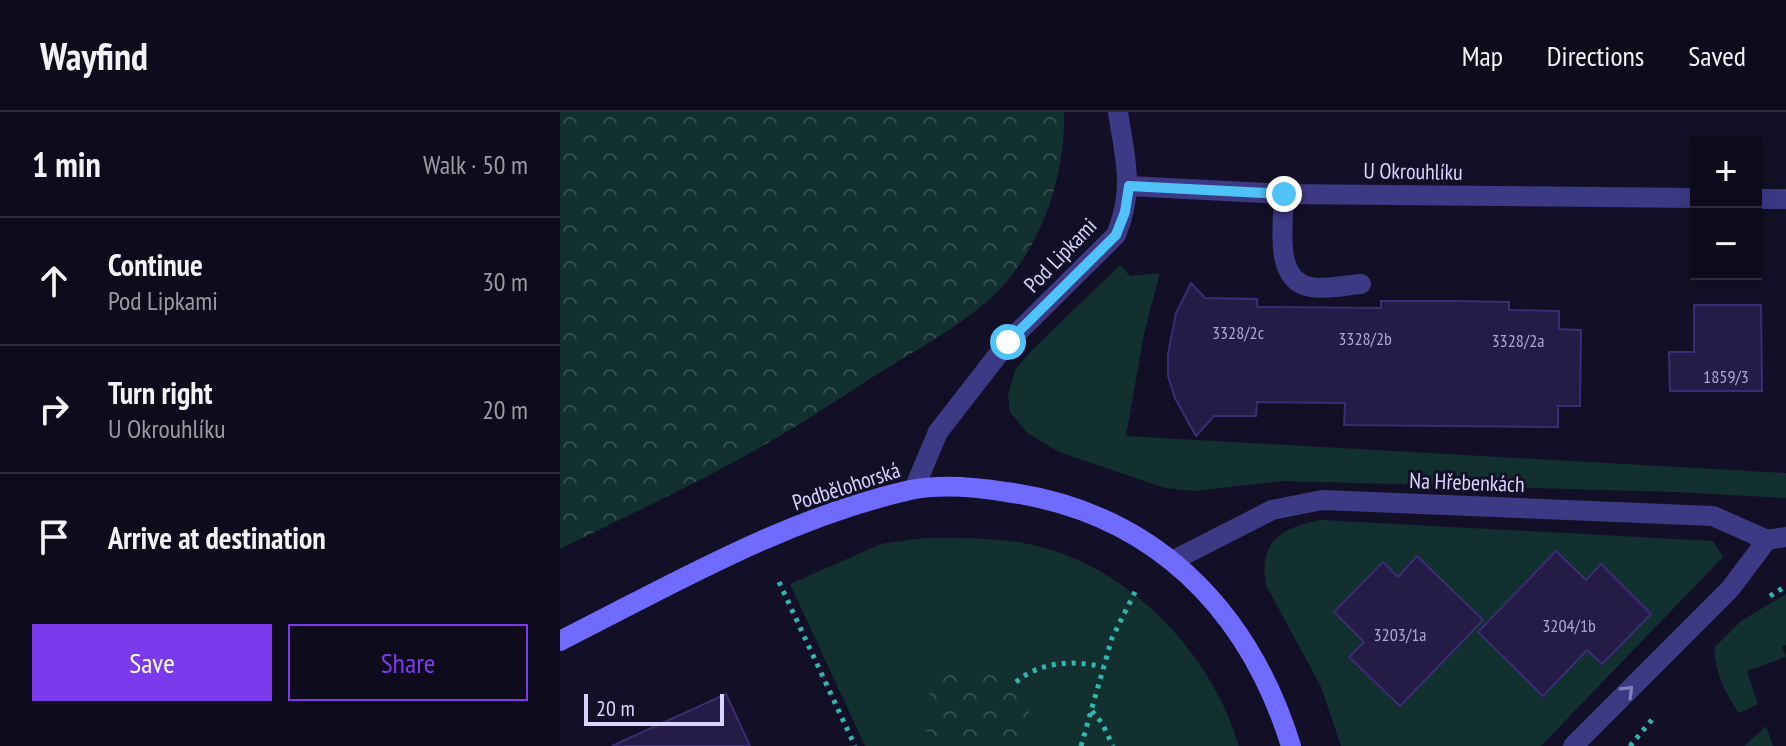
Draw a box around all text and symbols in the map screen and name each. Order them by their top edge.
text: Wayfind [40,31,148,80]
text: Map [1462,37,1503,74]
text: Directions [1547,37,1644,74]
text: Saved [1688,37,1746,74]
map controls [1690,136,1762,280]
button: + [1690,136,1762,208]
text: 1 min [32,142,101,186]
text: Walk · 50 m [423,148,528,181]
street label: U Okrouhlíku [1363,156,1463,186]
route end [1266,176,1302,212]
button: − [1690,208,1762,280]
street label: Pod Lipkami [1018,212,1102,298]
text: Continue [108,245,203,284]
icon: ahead [32,259,76,303]
text: 30 m [482,265,528,298]
text: Pod Lipkami [108,284,218,317]
house number: 3328/2c [1212,321,1265,344]
route start [990,324,1026,360]
house number: 3328/2b [1338,327,1392,350]
house number: 3328/2a [1491,329,1545,352]
house number: 1859/3 [1703,365,1749,388]
text: Turn right [108,373,212,412]
icon: right [32,387,76,431]
text: 20 m [482,393,528,426]
text: U Okrouhlíku [108,412,226,445]
street label: Podbělohorská [789,455,903,517]
street label: Na Hřebenkách [1409,466,1525,498]
icon: arrive [32,515,76,559]
text: Arrive at destination [108,518,326,557]
house number: 3204/1b [1542,614,1596,637]
house number: 3203/1a [1373,623,1427,646]
button: Save [32,624,272,701]
button: Share [288,624,528,701]
one-way arrow [1619,686,1633,700]
scale bar [584,690,724,726]
text: 20 m [596,694,635,722]

